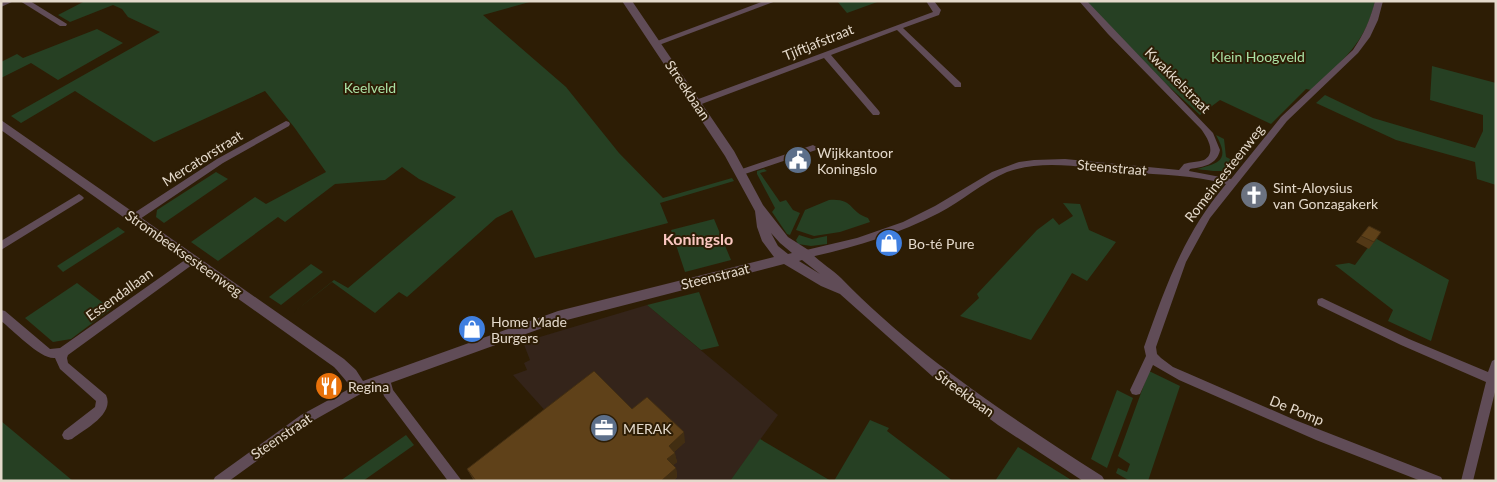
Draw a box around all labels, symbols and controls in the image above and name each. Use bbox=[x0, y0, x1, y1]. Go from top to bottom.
street label: Tjiftjafstraat bbox=[780, 20, 856, 64]
street label: Kwakkelstraat bbox=[1142, 44, 1214, 116]
park label: Klein Hoogveld bbox=[1211, 48, 1305, 65]
street label: Streekbaan bbox=[662, 57, 714, 123]
park label: Keelveld bbox=[344, 79, 396, 96]
street label: Romeinsesteenweg bbox=[1181, 121, 1267, 225]
street label: Mercatorstraat bbox=[159, 127, 245, 189]
place label: Wijkkantoor Koningslo bbox=[817, 144, 893, 177]
public building icon: Wijkkantoor Koningslo bbox=[783, 145, 813, 175]
street label: Steenstraat bbox=[1077, 155, 1147, 179]
place label: Sint-Aloysius van Gonzagakerk bbox=[1273, 179, 1379, 212]
church icon: Sint-Aloysius van Gonzagakerk bbox=[1239, 180, 1269, 210]
street label: Strombeeksesteenweg bbox=[122, 206, 246, 300]
shop icon: Bo-té Pure bbox=[874, 228, 904, 258]
district label: Koningslo bbox=[663, 229, 733, 248]
place label: Bo-té Pure bbox=[908, 235, 974, 252]
street label: Steenstraat bbox=[679, 259, 751, 293]
street label: Essendallaan bbox=[82, 264, 156, 324]
place label: Home Made Burgers bbox=[491, 313, 567, 346]
shop icon: Home Made Burgers bbox=[457, 314, 487, 344]
street label: Streekbaan bbox=[932, 366, 998, 420]
restaurant icon: Regina bbox=[314, 371, 344, 401]
place label: Regina bbox=[348, 378, 389, 395]
street label: De Pomp bbox=[1267, 391, 1327, 429]
street label: Steenstraat bbox=[247, 409, 315, 463]
office icon: MERAK bbox=[589, 413, 619, 443]
place label: MERAK bbox=[623, 420, 672, 437]

